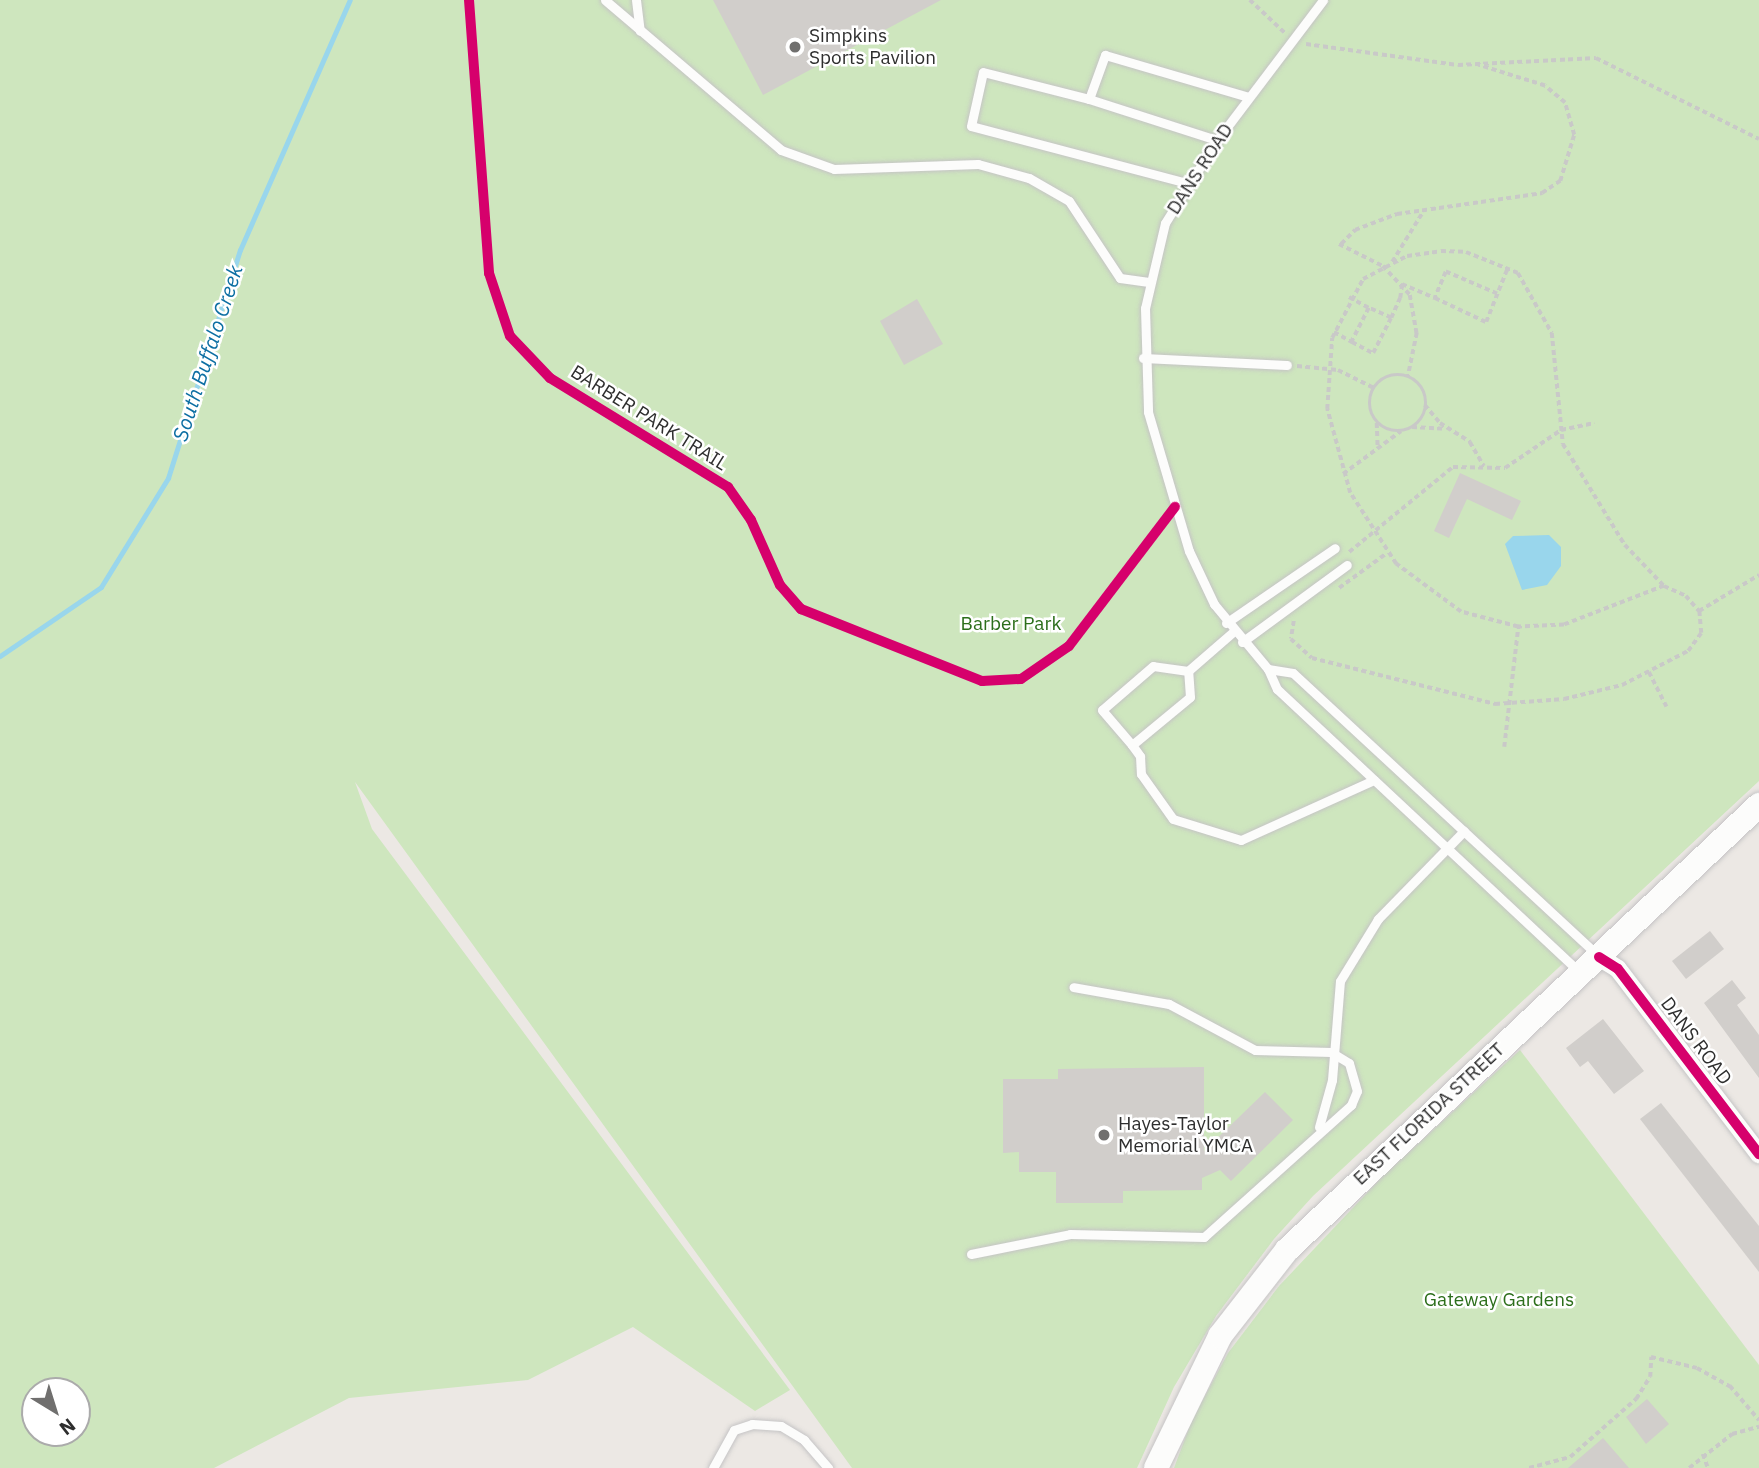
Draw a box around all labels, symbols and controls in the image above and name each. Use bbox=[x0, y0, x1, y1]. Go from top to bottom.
place label: Simpkins Sports Pavilion bbox=[809, 25, 936, 69]
marker: Simpkins Sports Pavilion bbox=[787, 39, 803, 55]
street label: DANS ROAD bbox=[1162, 119, 1238, 219]
water label: South Buffalo Creek bbox=[167, 262, 247, 444]
street label: BARBER PARK TRAIL bbox=[566, 360, 732, 476]
park label: Barber Park bbox=[961, 613, 1061, 635]
street label: DANS ROAD bbox=[1656, 993, 1736, 1089]
street label: EAST FLORIDA STREET bbox=[1349, 1038, 1509, 1190]
place label: Hayes-Taylor Memorial YMCA bbox=[1118, 1113, 1253, 1157]
marker: Hayes-Taylor Memorial YMCA bbox=[1096, 1127, 1112, 1143]
park label: Gateway Gardens bbox=[1424, 1289, 1574, 1311]
north arrow bbox=[21, 1377, 91, 1447]
text: N bbox=[55, 1413, 81, 1441]

